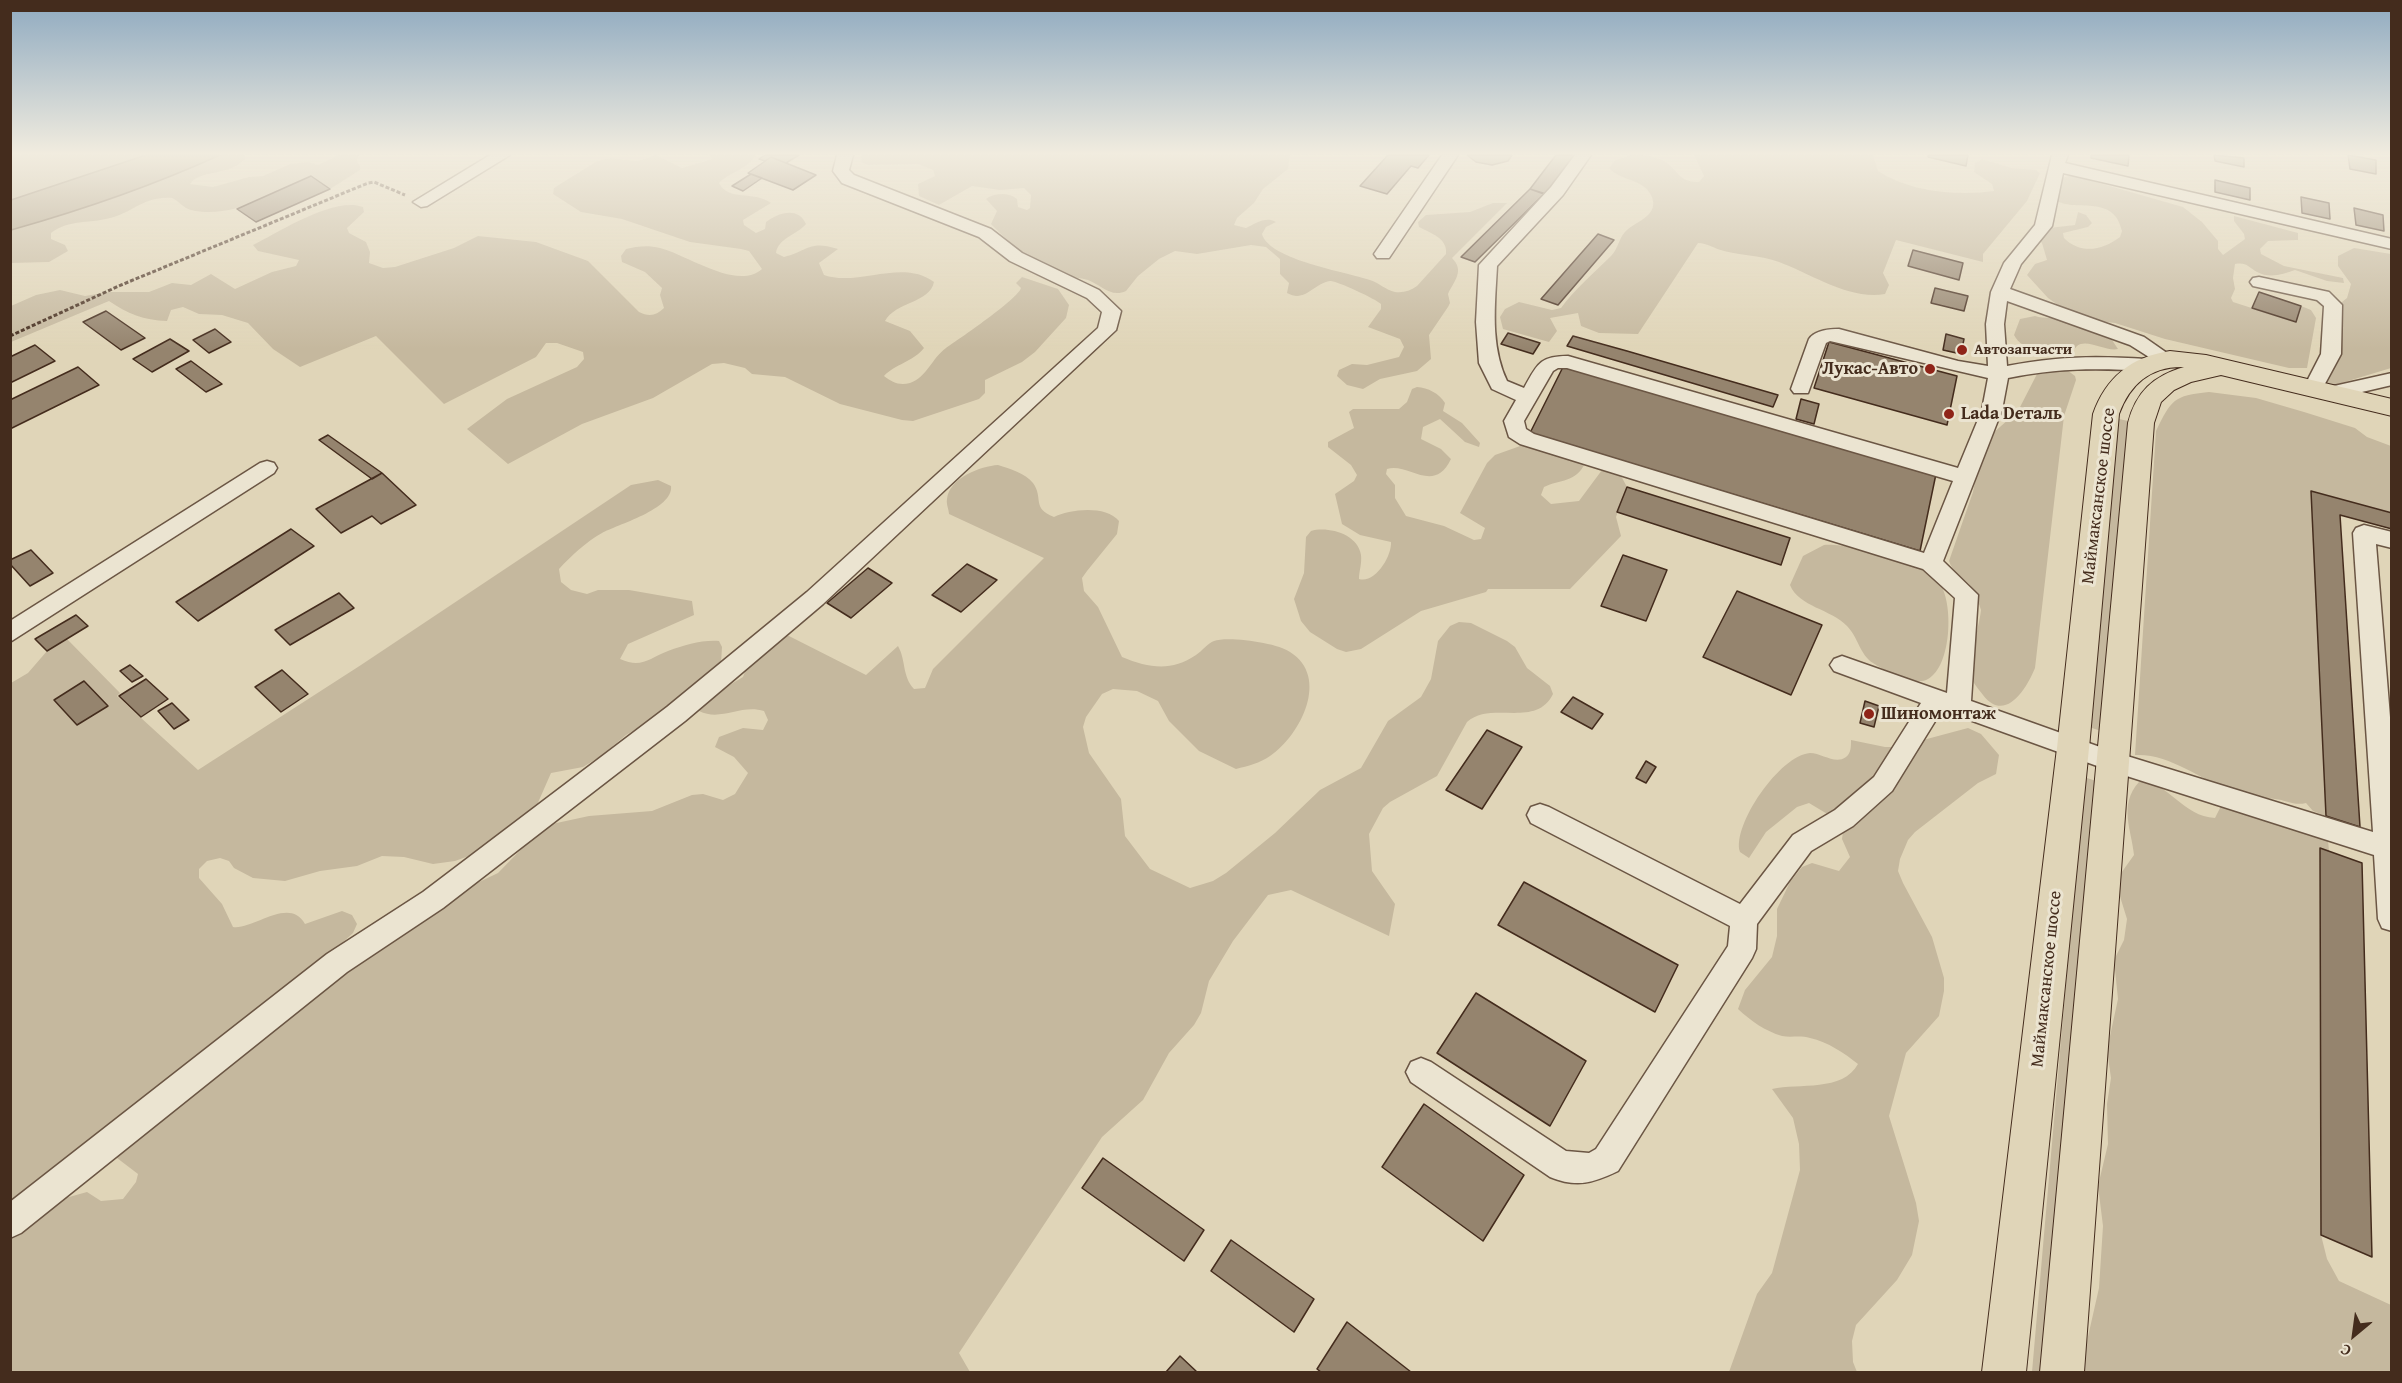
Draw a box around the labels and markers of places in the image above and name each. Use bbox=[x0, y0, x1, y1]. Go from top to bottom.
place label: Автозапчасти bbox=[1974, 341, 2072, 359]
marker: Автозапчасти bbox=[1955, 343, 1969, 357]
place label: Лукас-Авто bbox=[1822, 358, 1918, 380]
marker: Лукас-Авто bbox=[1923, 362, 1937, 376]
place label: Lada Dеталь bbox=[1961, 403, 2062, 425]
marker: Lada Dеталь bbox=[1942, 407, 1956, 421]
place label: Шиномонтаж bbox=[1881, 703, 1996, 725]
marker: Шиномонтаж bbox=[1862, 707, 1876, 721]

